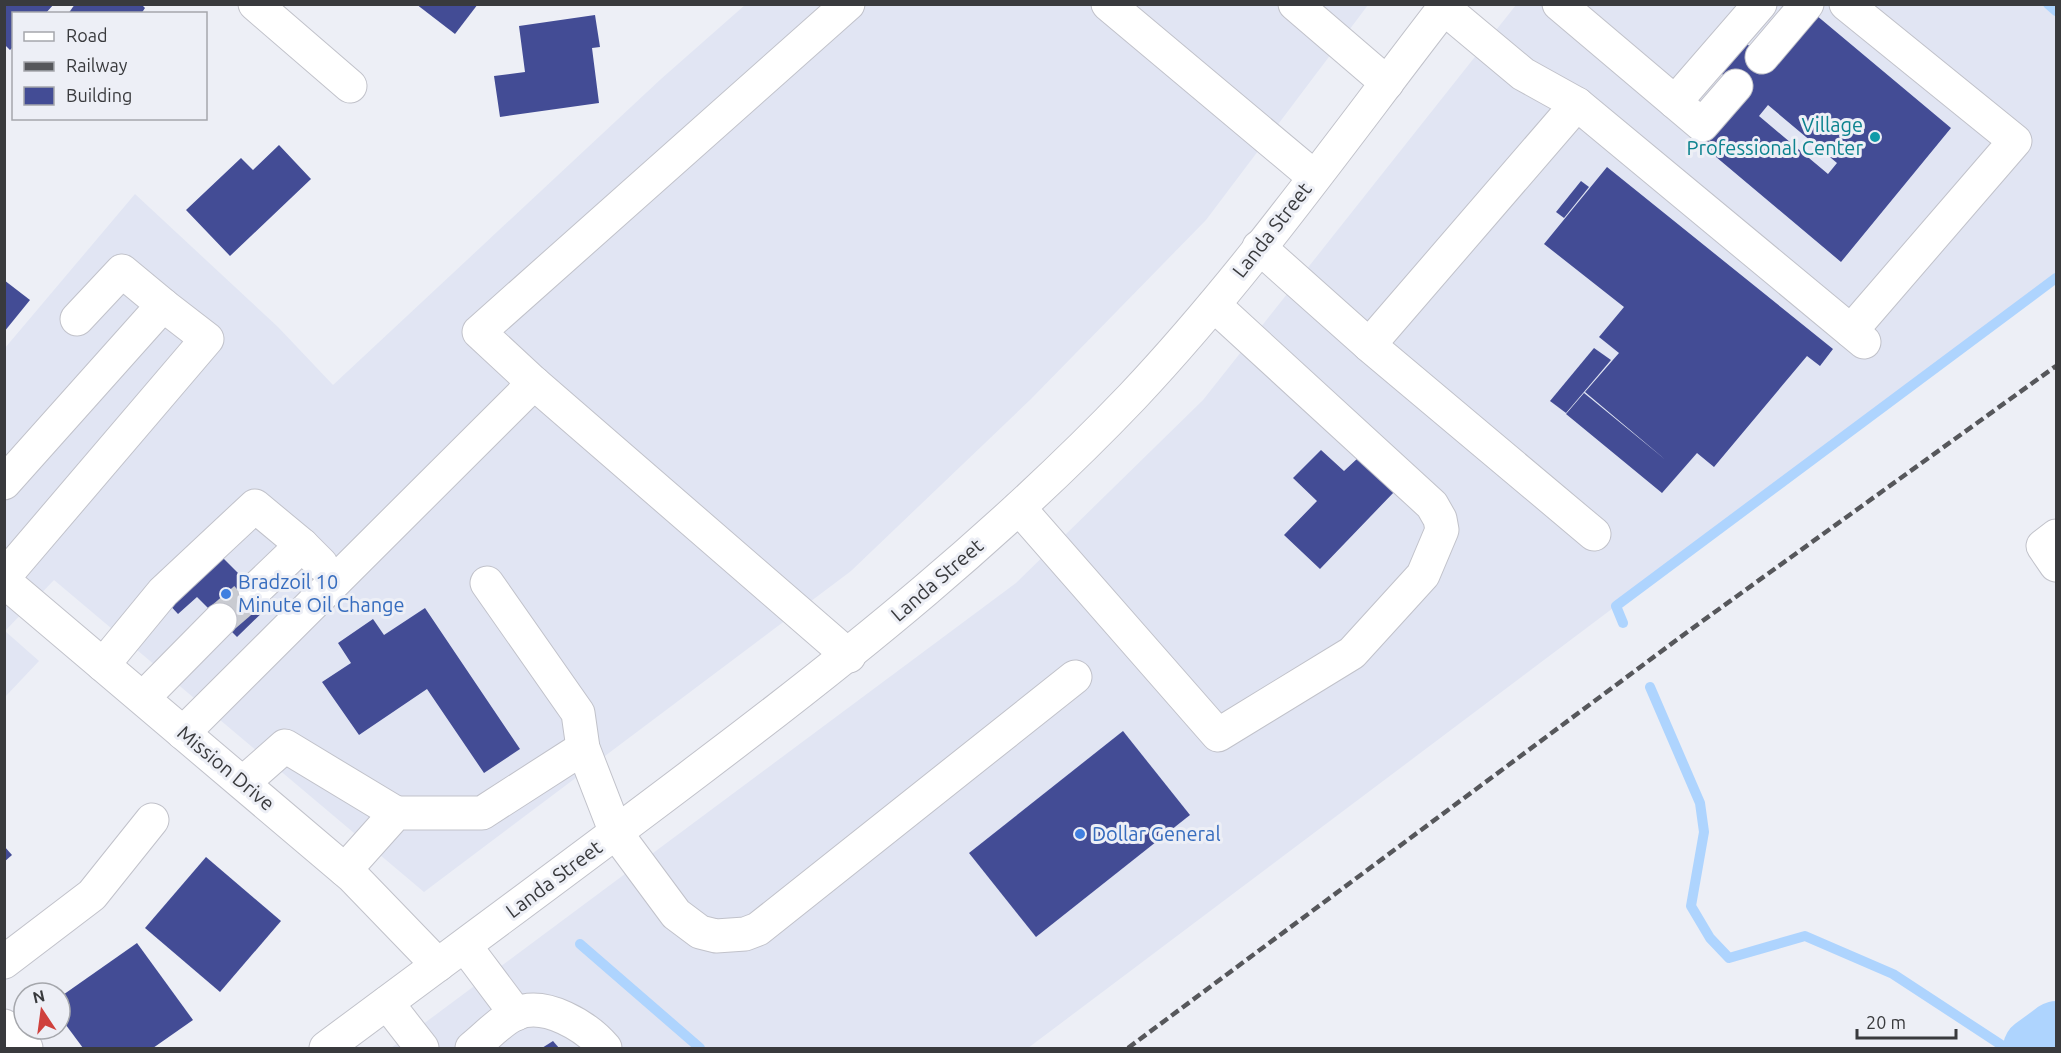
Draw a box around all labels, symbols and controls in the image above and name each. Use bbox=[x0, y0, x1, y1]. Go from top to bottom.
legend bbox=[12, 12, 207, 120]
text: Road bbox=[66, 25, 108, 45]
text: Railway bbox=[66, 55, 128, 75]
text: Building bbox=[66, 85, 132, 105]
place label: Village Professional Center bbox=[1687, 113, 1863, 159]
marker: Village Professional Center bbox=[1868, 130, 1882, 144]
street label: Landa Street bbox=[1227, 177, 1316, 282]
street label: Landa Street bbox=[886, 533, 987, 626]
place label: Bradzoil 10 Minute Oil Change bbox=[238, 570, 405, 616]
marker: Bradzoil 10 Minute Oil Change bbox=[219, 587, 233, 601]
street label: Mission Drive bbox=[173, 720, 279, 815]
place label: Dollar General bbox=[1092, 822, 1221, 845]
marker: Dollar General bbox=[1073, 827, 1087, 841]
street label: Landa Street bbox=[501, 835, 606, 922]
north arrow bbox=[12, 981, 72, 1041]
text: N bbox=[31, 986, 46, 1006]
scale bar bbox=[1857, 1002, 1956, 1040]
text: 20 m bbox=[1866, 1012, 1906, 1032]

